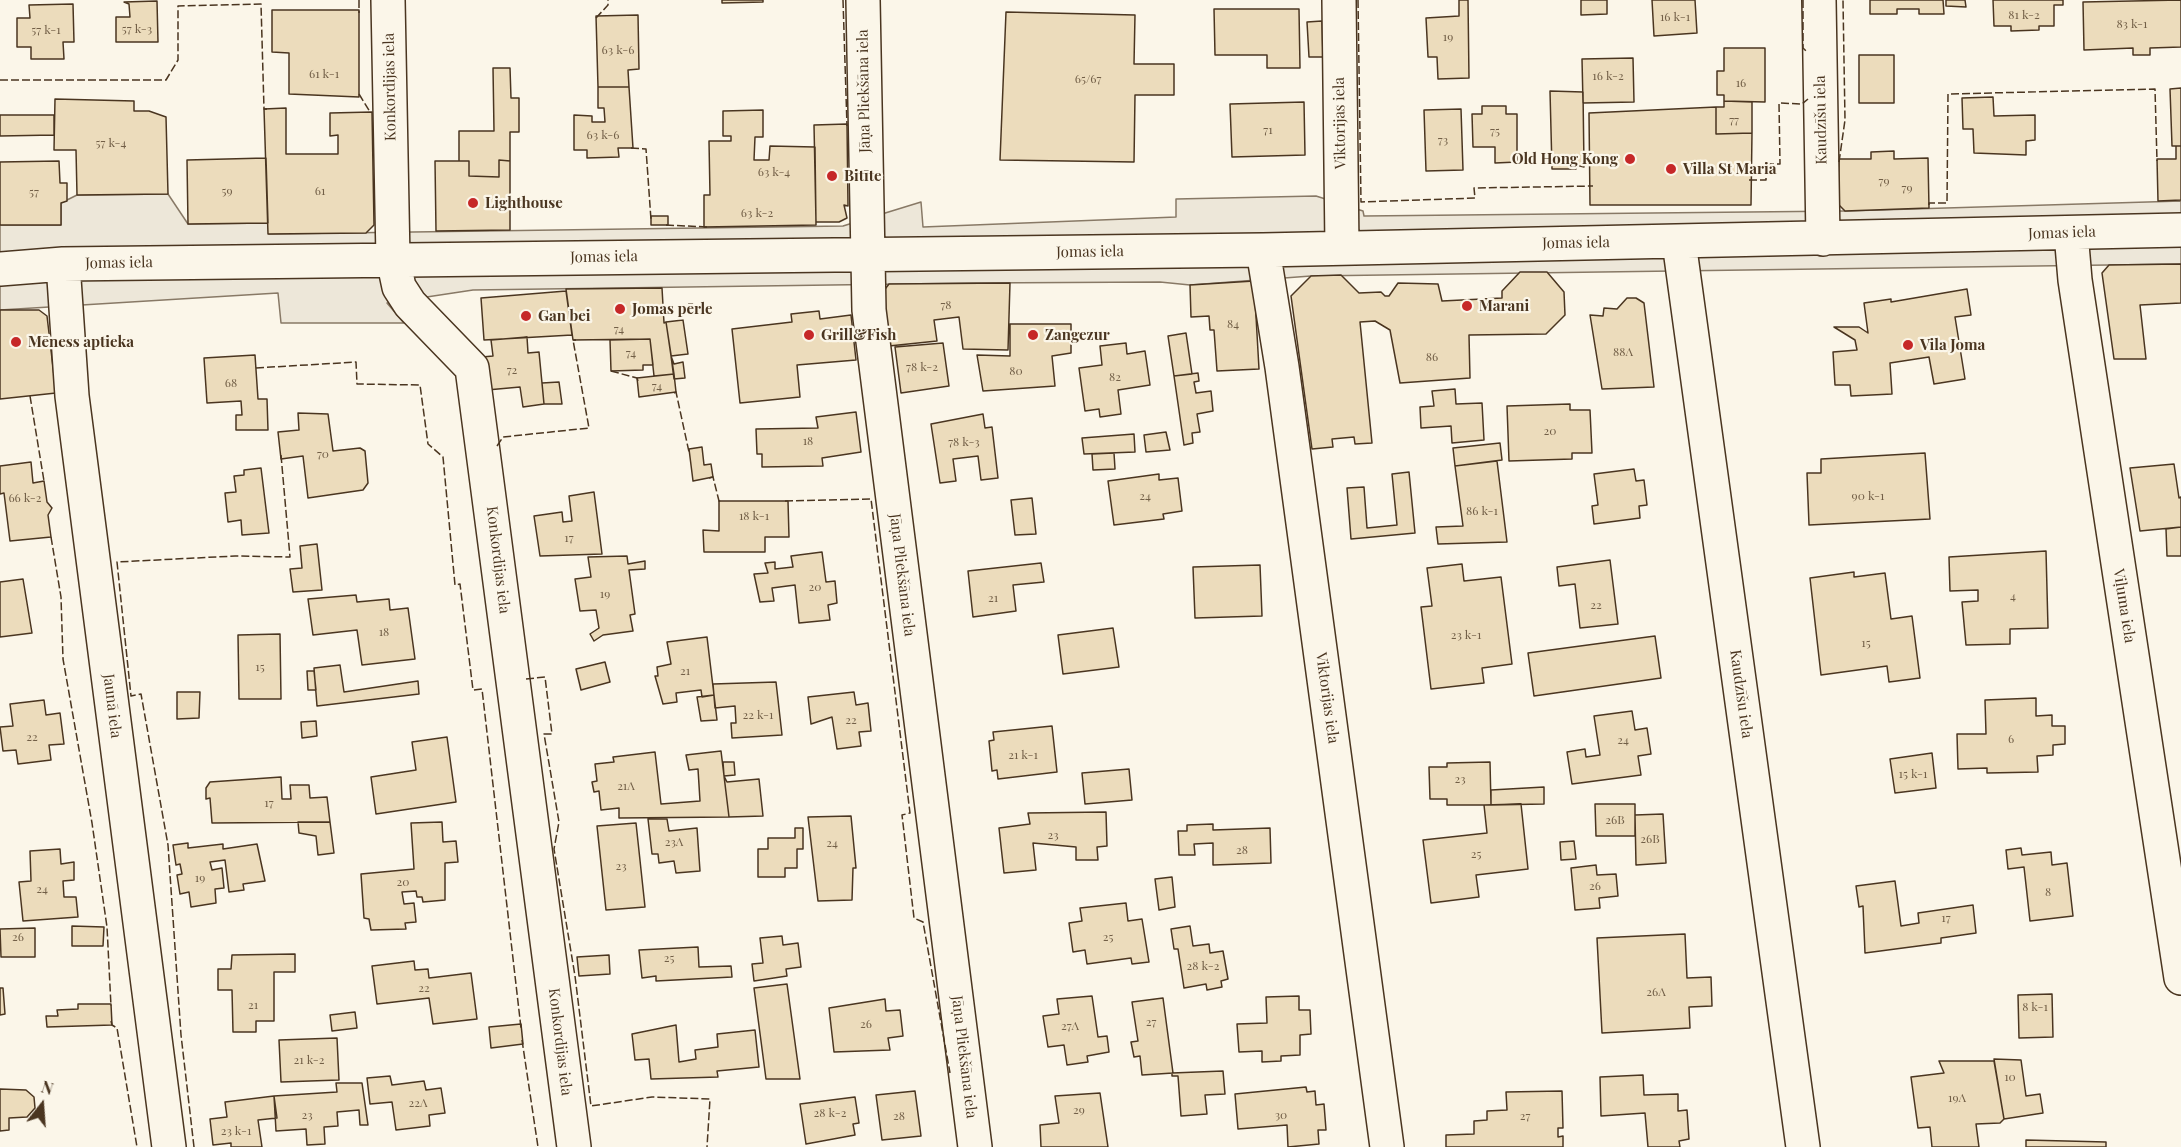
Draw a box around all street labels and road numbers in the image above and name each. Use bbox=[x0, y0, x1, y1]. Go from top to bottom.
street label: Jāņa Pliekšāna iela bbox=[854, 29, 874, 153]
street label: Konkordijas iela bbox=[380, 33, 400, 141]
street label: Kaudzīšu iela bbox=[1811, 75, 1831, 165]
street label: Viktorijas iela bbox=[1330, 77, 1350, 169]
street label: Jomas iela bbox=[2028, 223, 2096, 243]
street label: Jomas iela bbox=[1542, 233, 1610, 253]
street label: Jomas iela bbox=[1056, 242, 1124, 262]
street label: Jomas iela bbox=[570, 247, 638, 267]
street label: Jomas iela bbox=[85, 253, 153, 273]
street label: Konkordijas iela bbox=[482, 505, 514, 615]
street label: Jāņa Pliekšāna iela bbox=[886, 513, 918, 637]
street label: Viļuma iela bbox=[2109, 568, 2139, 644]
street label: Kaudzīšu iela bbox=[1726, 649, 1756, 739]
street label: Viktorijas iela bbox=[1312, 651, 1342, 745]
street label: Jaunā iela bbox=[99, 673, 125, 739]
street label: Konkordijas iela bbox=[544, 987, 576, 1097]
street label: Jāņa Pliekšāna iela bbox=[948, 995, 980, 1119]

